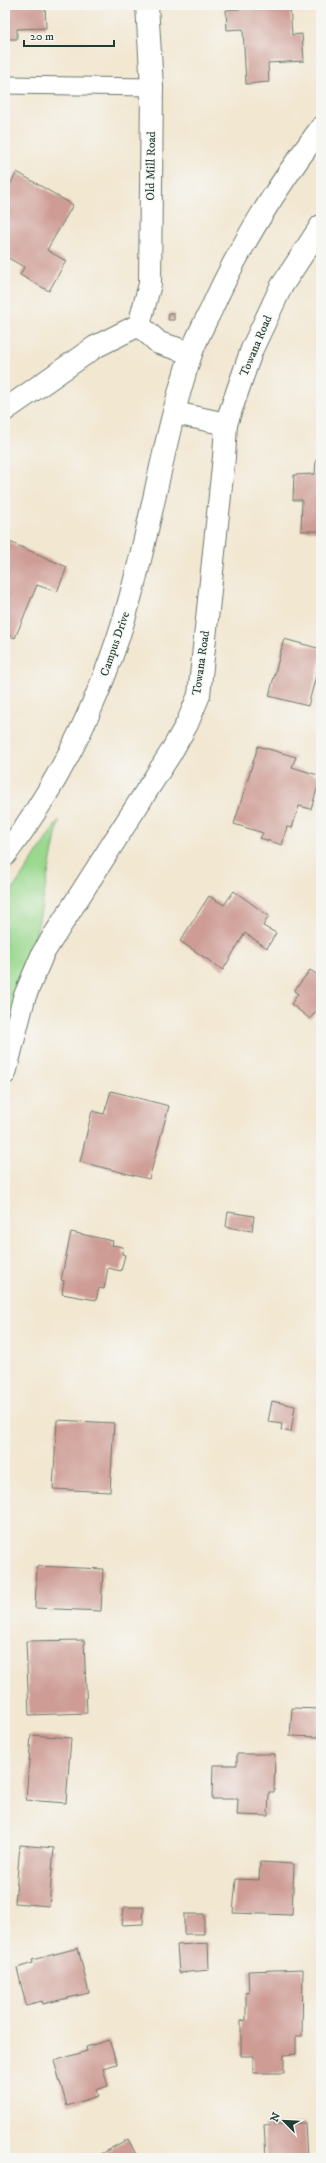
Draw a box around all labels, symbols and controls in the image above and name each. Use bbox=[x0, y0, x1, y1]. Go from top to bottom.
scale bar bbox=[24, 22, 114, 48]
text: 20 m bbox=[30, 29, 54, 44]
street label: Old Mill Road bbox=[143, 131, 159, 201]
street label: Towana Road bbox=[236, 313, 276, 379]
street label: Campus Drive bbox=[97, 610, 133, 678]
street label: Towana Road bbox=[189, 630, 213, 696]
north arrow bbox=[264, 2101, 304, 2141]
text: N bbox=[268, 2110, 284, 2124]

